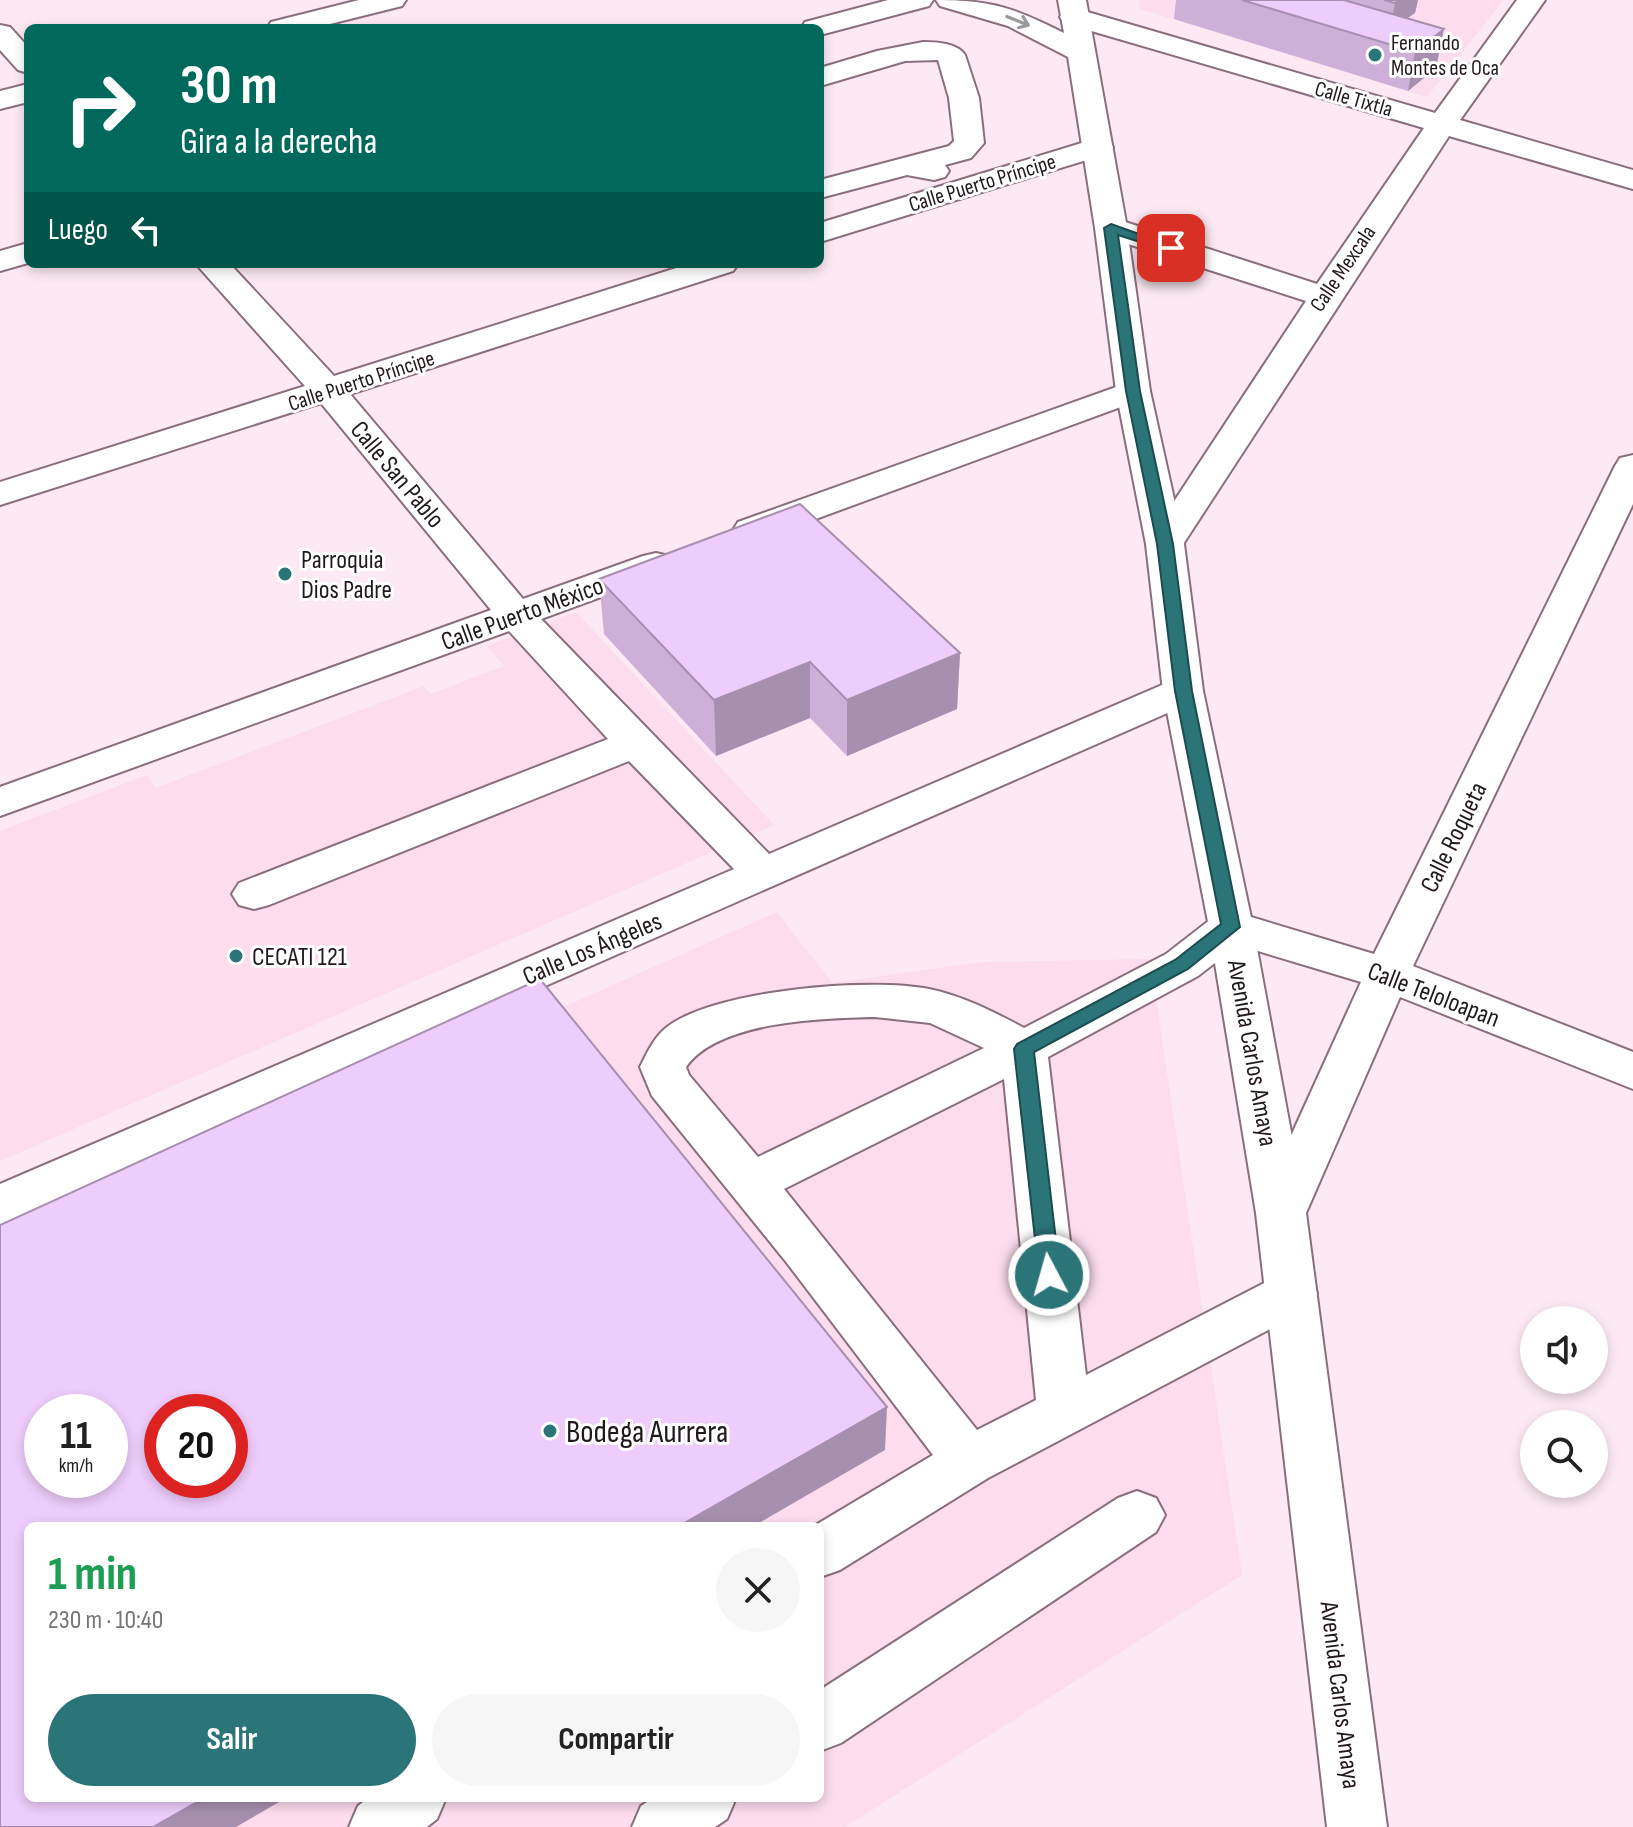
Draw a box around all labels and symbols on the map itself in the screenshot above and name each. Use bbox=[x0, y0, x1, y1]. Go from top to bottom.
one-way arrow bbox=[1005, 14, 1030, 29]
place label: Fernando Montes de Oca bbox=[1391, 30, 1499, 82]
marker: Fernando Montes de Oca bbox=[1366, 46, 1384, 64]
street label: Calle Tixtla bbox=[1312, 75, 1396, 123]
street label: Calle Puerto Príncipe bbox=[906, 148, 1059, 219]
pin bbox=[1137, 214, 1205, 282]
street label: Calle Mexcala bbox=[1305, 220, 1382, 317]
street label: Calle Puerto Príncipe bbox=[285, 345, 438, 418]
street label: Calle San Pablo bbox=[343, 415, 450, 535]
place label: Parroquia Dios Padre bbox=[301, 545, 392, 606]
marker: Parroquia Dios Padre bbox=[276, 565, 294, 583]
street label: Calle Puerto México bbox=[437, 571, 608, 658]
street label: Calle Roqueta bbox=[1414, 777, 1494, 898]
street label: Calle Los Ángeles bbox=[518, 906, 667, 993]
place label: CECATI 121 bbox=[252, 942, 347, 973]
marker: CECATI 121 bbox=[227, 947, 245, 965]
street label: Calle Teloloapan bbox=[1363, 956, 1504, 1035]
street label: Avenida Carlos Amaya bbox=[1220, 957, 1283, 1149]
position arrow bbox=[1007, 1233, 1091, 1317]
speed limit sign: 20 bbox=[144, 1394, 248, 1498]
place label: Bodega Aurrera bbox=[566, 1413, 728, 1452]
marker: Bodega Aurrera bbox=[541, 1422, 559, 1440]
street label: Avenida Carlos Amaya bbox=[1313, 1599, 1366, 1791]

